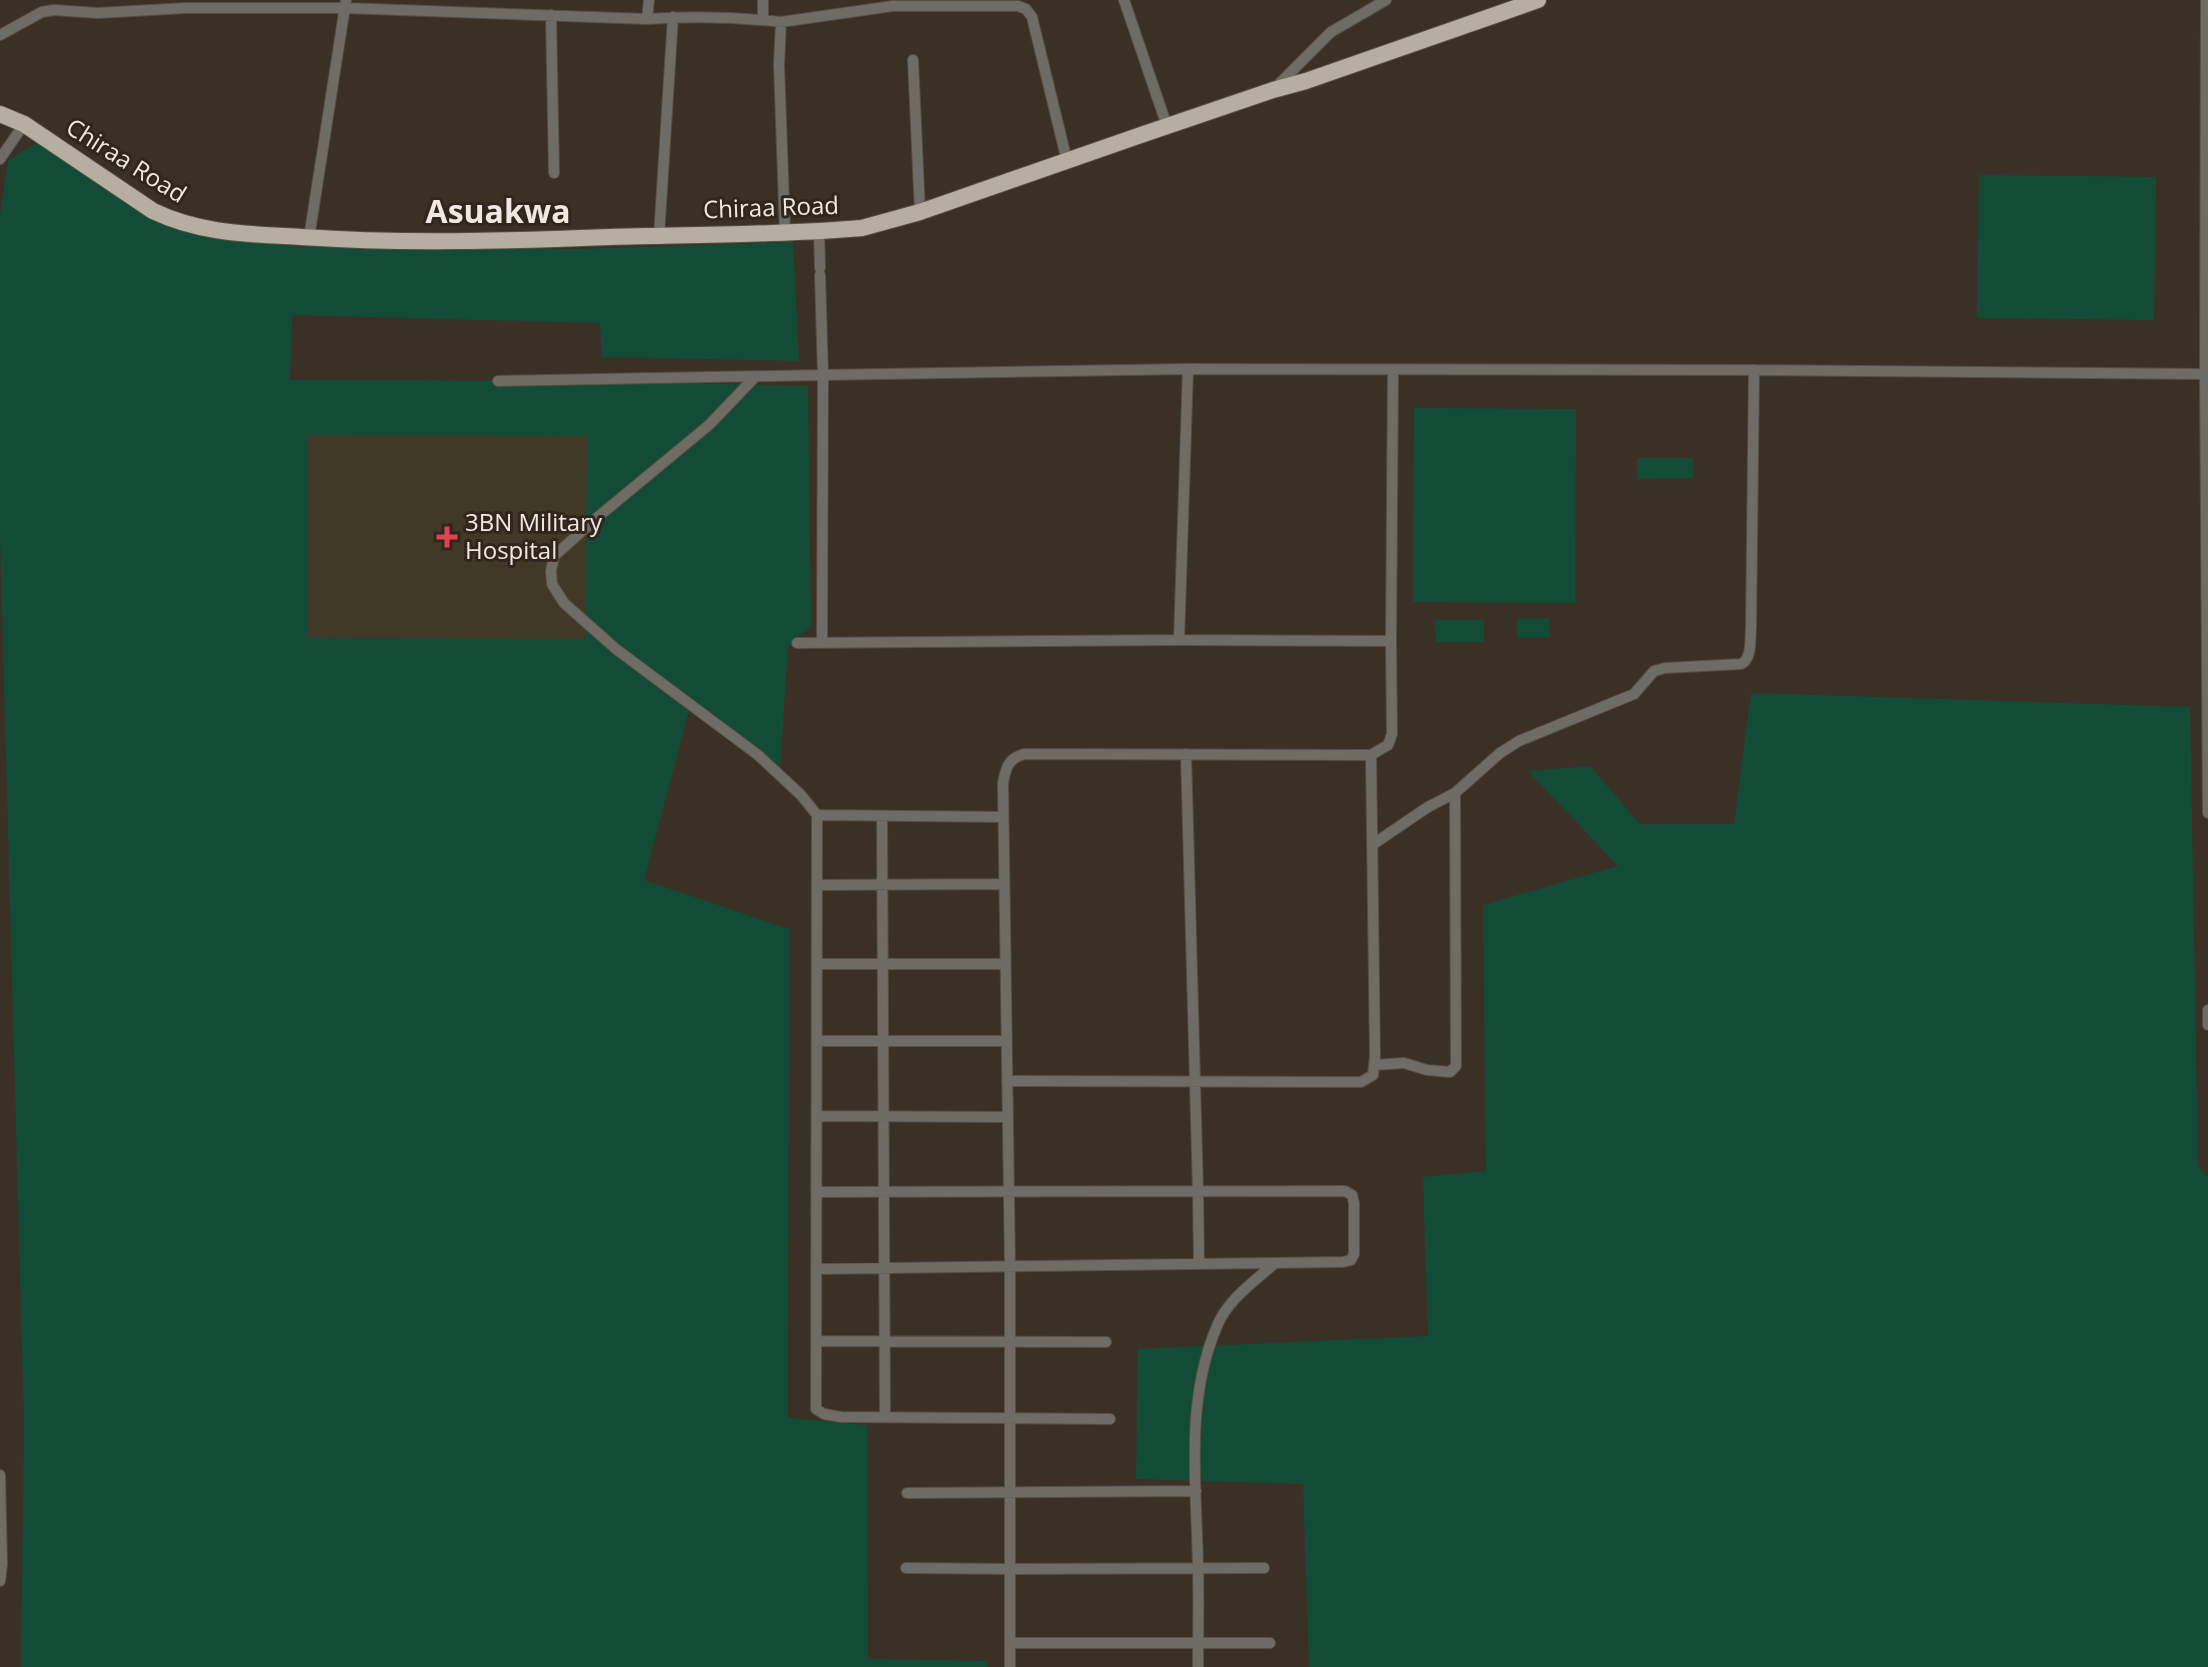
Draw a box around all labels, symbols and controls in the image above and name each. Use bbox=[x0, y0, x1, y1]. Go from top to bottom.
street label: Chiraa Road bbox=[60, 110, 193, 210]
street label: Chiraa Road bbox=[702, 188, 839, 225]
district label: Asuakwa bbox=[426, 189, 570, 232]
place label: 3BN Military Hospital bbox=[465, 505, 603, 566]
marker: 3BN Military Hospital bbox=[436, 526, 458, 548]

